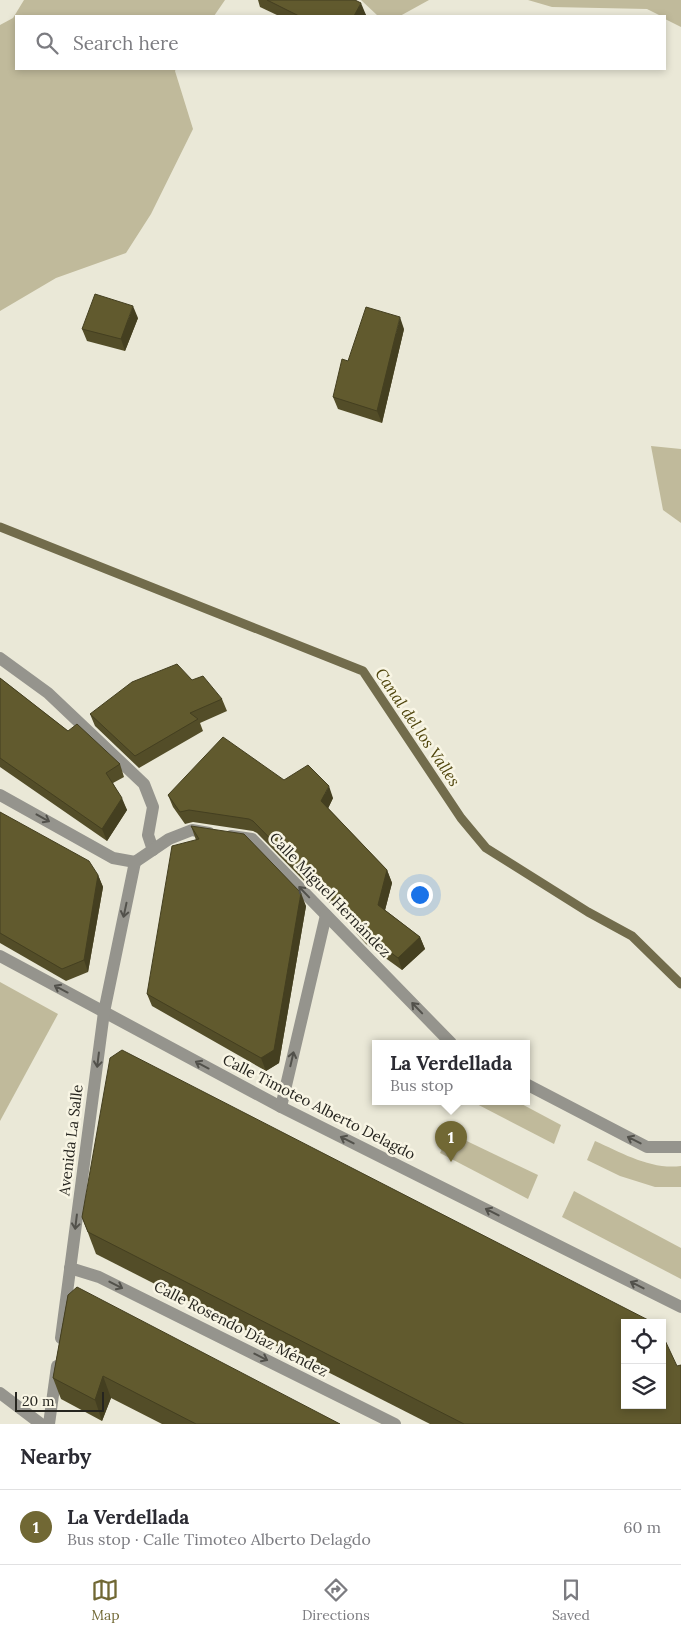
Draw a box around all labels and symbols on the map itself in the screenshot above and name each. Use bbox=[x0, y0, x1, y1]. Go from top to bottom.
water label: Canal del los Valles bbox=[371, 664, 465, 790]
one-way arrow bbox=[35, 814, 49, 824]
street label: Calle Miguel Hernández bbox=[266, 828, 395, 961]
your location bbox=[407, 882, 433, 908]
one-way arrow bbox=[298, 885, 310, 898]
one-way arrow bbox=[120, 901, 130, 917]
one-way arrow bbox=[54, 984, 69, 993]
one-way arrow bbox=[411, 1002, 423, 1015]
street label: Calle Timoteo Alberto Delagdo bbox=[220, 1050, 419, 1164]
one-way arrow bbox=[92, 1052, 102, 1068]
one-way arrow bbox=[288, 1052, 297, 1068]
one-way arrow bbox=[195, 1060, 210, 1070]
street label: Avenida La Salle bbox=[54, 1083, 87, 1198]
pin: 1 bbox=[435, 1121, 467, 1162]
one-way arrow bbox=[339, 1135, 354, 1145]
one-way arrow bbox=[627, 1135, 642, 1144]
one-way arrow bbox=[485, 1207, 500, 1216]
one-way arrow bbox=[71, 1213, 81, 1229]
street label: Calle Rosendo Díaz Méndez bbox=[151, 1276, 331, 1381]
one-way arrow bbox=[630, 1280, 645, 1290]
one-way arrow bbox=[108, 1281, 123, 1290]
one-way arrow bbox=[253, 1353, 268, 1363]
scale bar bbox=[15, 1389, 104, 1412]

